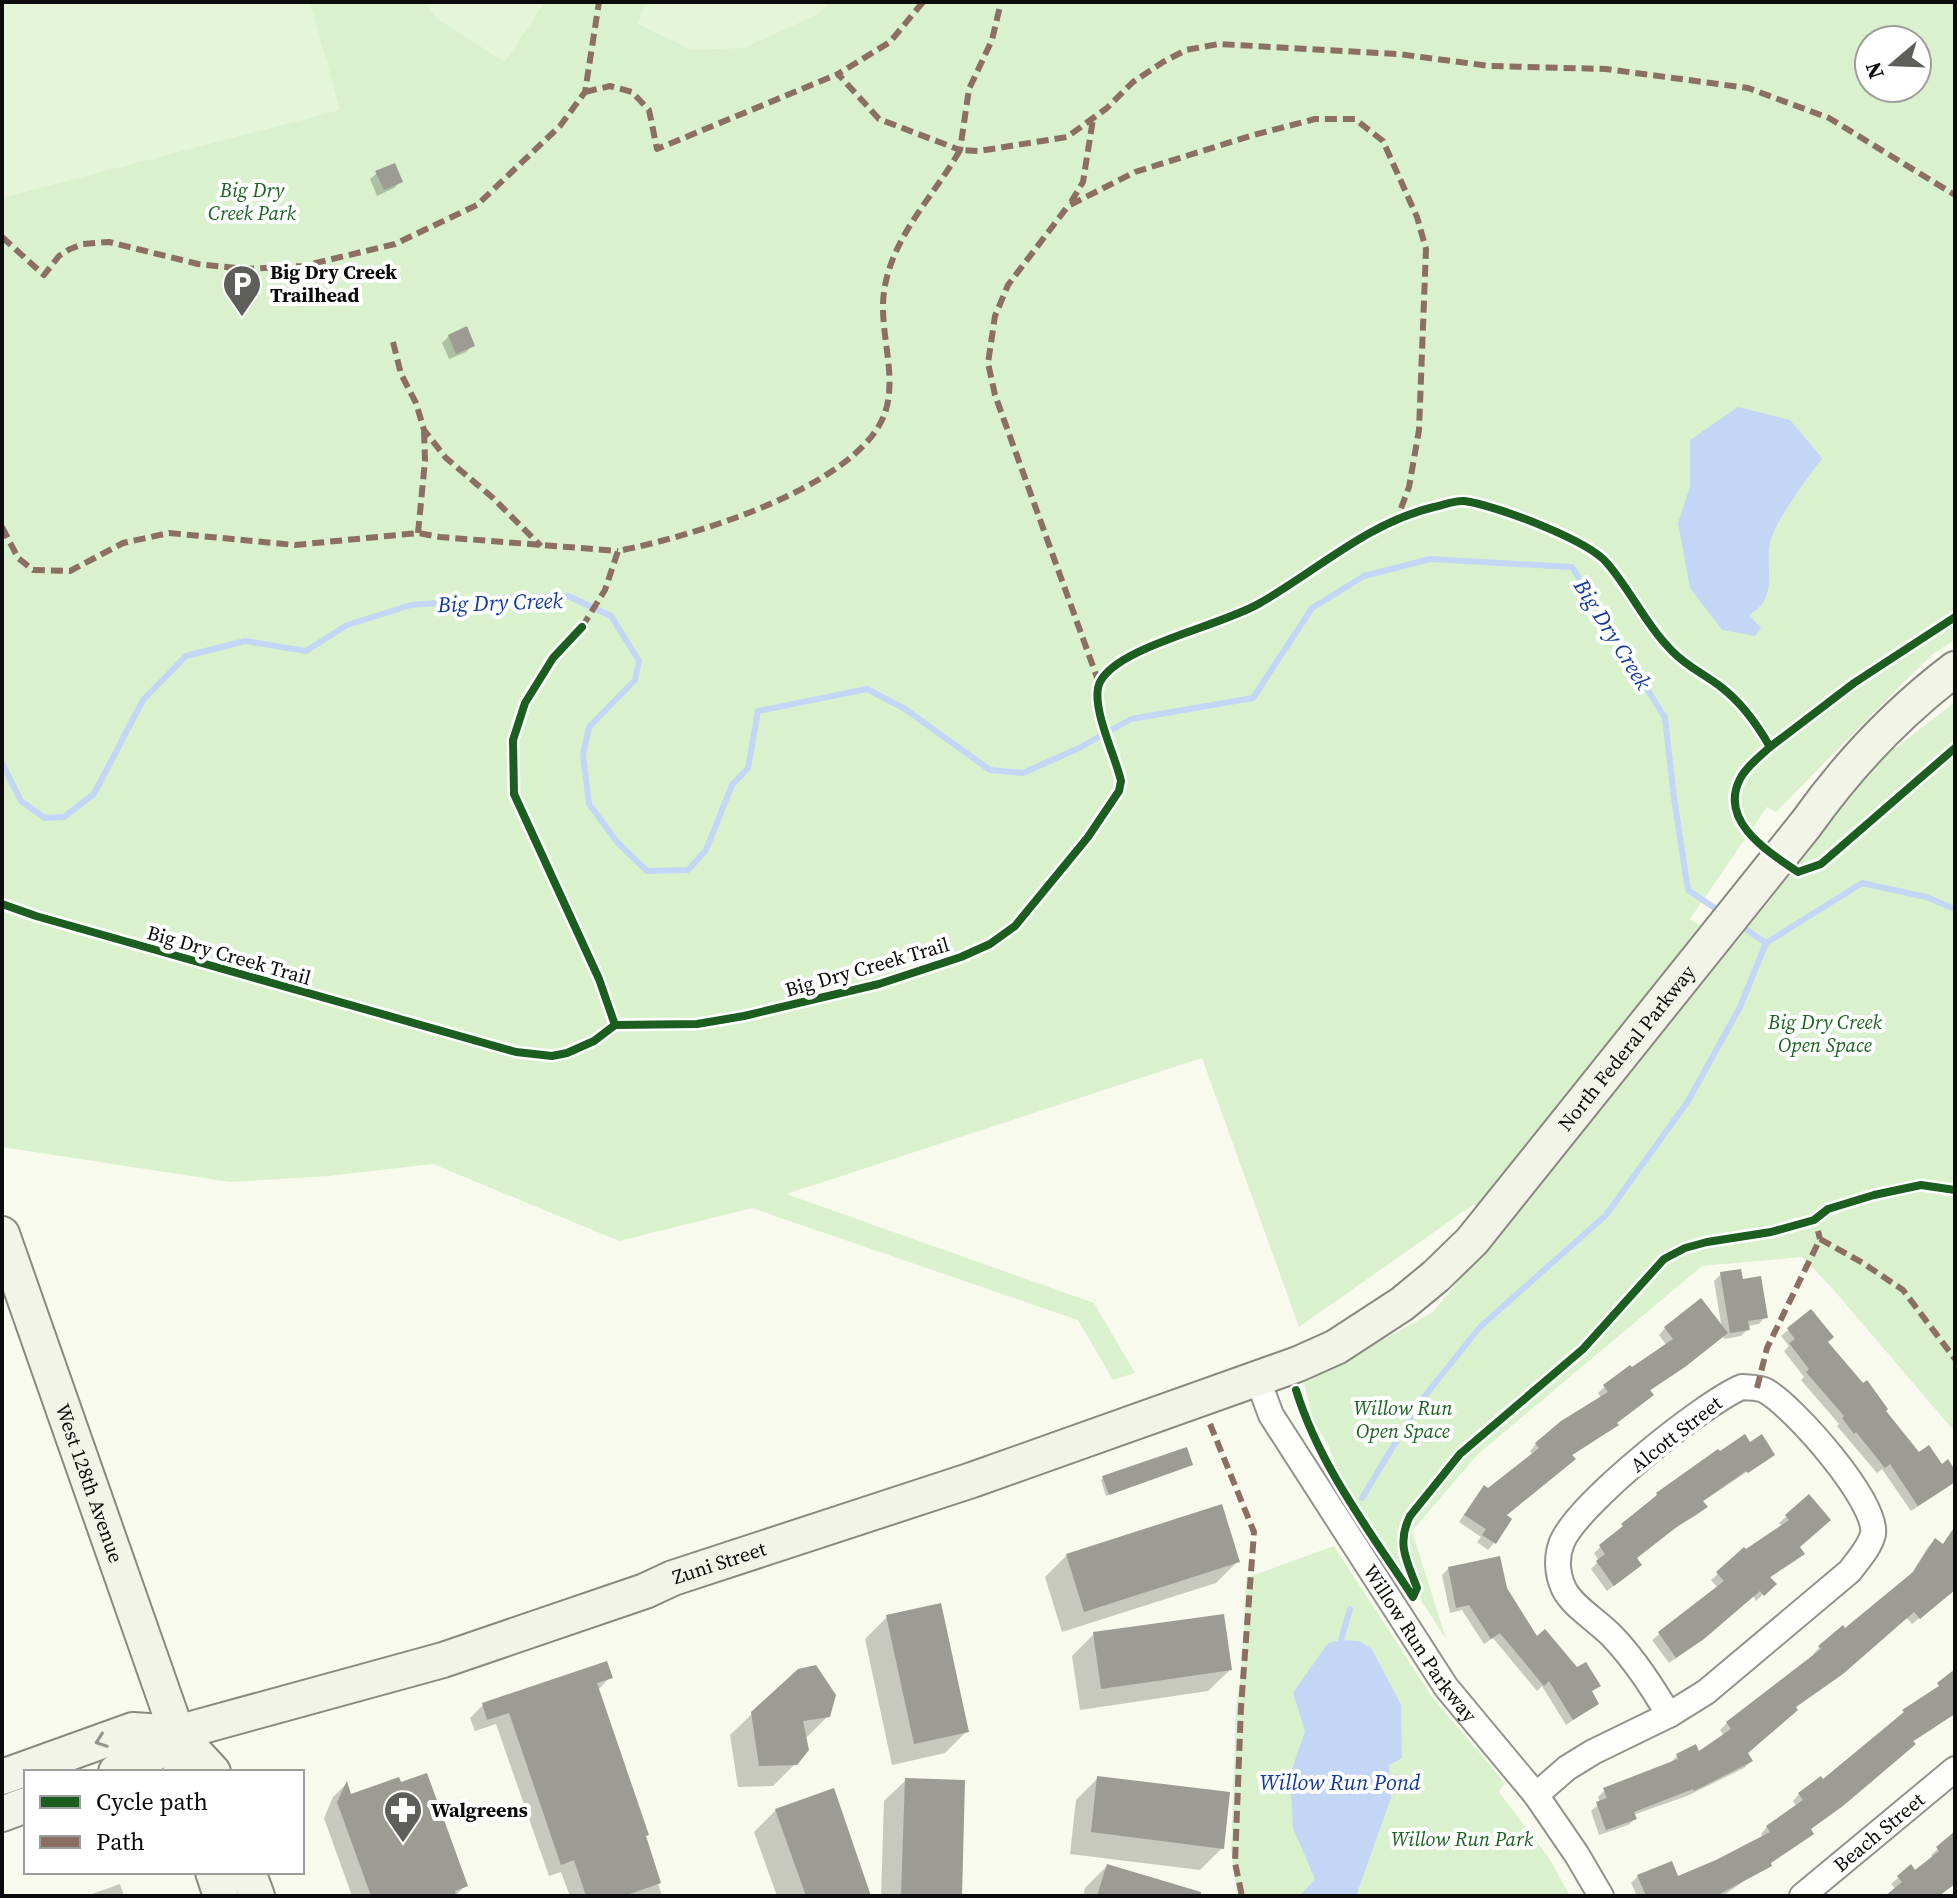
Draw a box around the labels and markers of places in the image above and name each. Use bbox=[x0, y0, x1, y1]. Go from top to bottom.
place label: Big Dry Creek Trailhead bbox=[270, 258, 397, 309]
parking icon: Big Dry Creek Trailhead bbox=[221, 263, 263, 318]
pharmacy icon: Walgreens bbox=[382, 1789, 424, 1844]
place label: Walgreens bbox=[431, 1796, 528, 1824]

